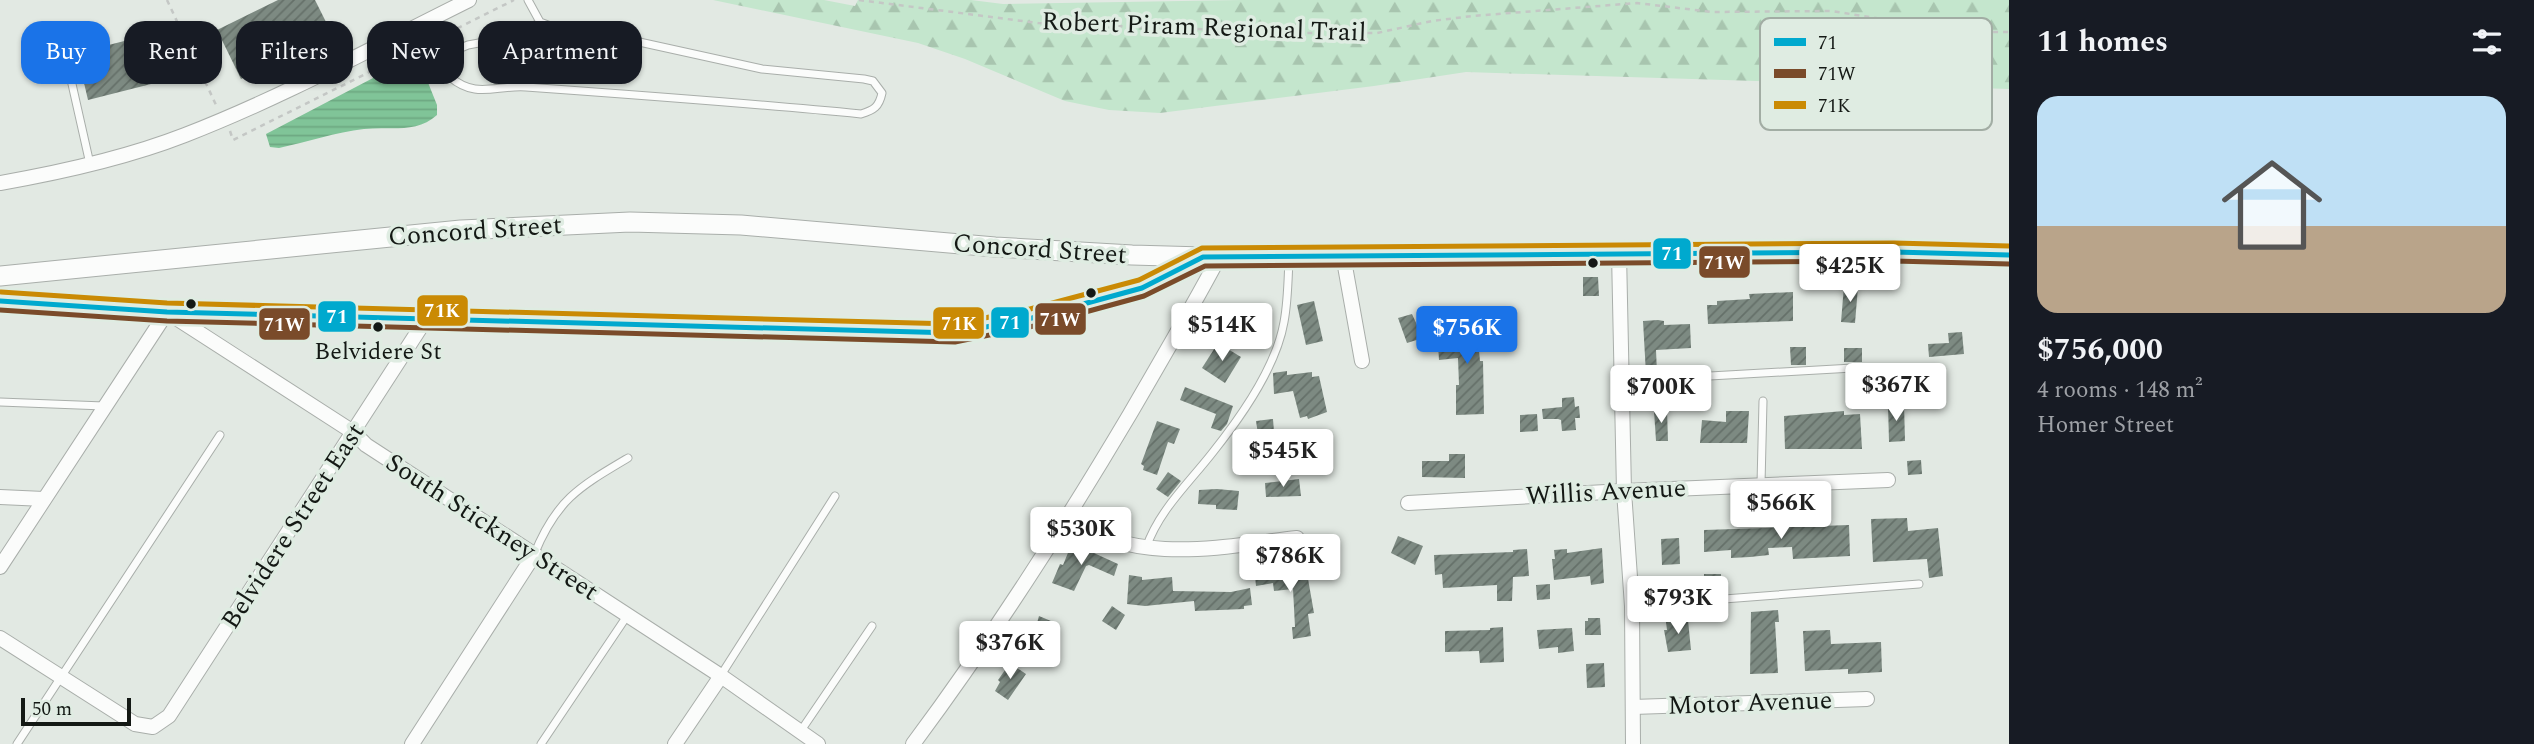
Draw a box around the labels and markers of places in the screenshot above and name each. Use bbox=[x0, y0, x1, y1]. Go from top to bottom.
pin: $425K bbox=[1801, 244, 1899, 304]
unlabelled marker bbox=[1586, 256, 1600, 270]
unlabelled marker bbox=[1084, 286, 1098, 300]
unlabelled marker bbox=[184, 297, 198, 311]
pin: $514K bbox=[1173, 304, 1271, 363]
pin: $756K bbox=[1418, 306, 1516, 366]
marker: Belvidere St bbox=[371, 320, 385, 334]
place label: Belvidere St bbox=[314, 334, 442, 370]
pin: $367K bbox=[1847, 364, 1945, 423]
pin: $700K bbox=[1612, 366, 1710, 425]
pin: $545K bbox=[1234, 430, 1332, 489]
pin: $566K bbox=[1732, 482, 1830, 541]
pin: $530K bbox=[1032, 508, 1130, 567]
pin: $786K bbox=[1241, 534, 1339, 594]
pin: $793K bbox=[1629, 576, 1727, 636]
pin: $376K bbox=[961, 622, 1059, 681]

